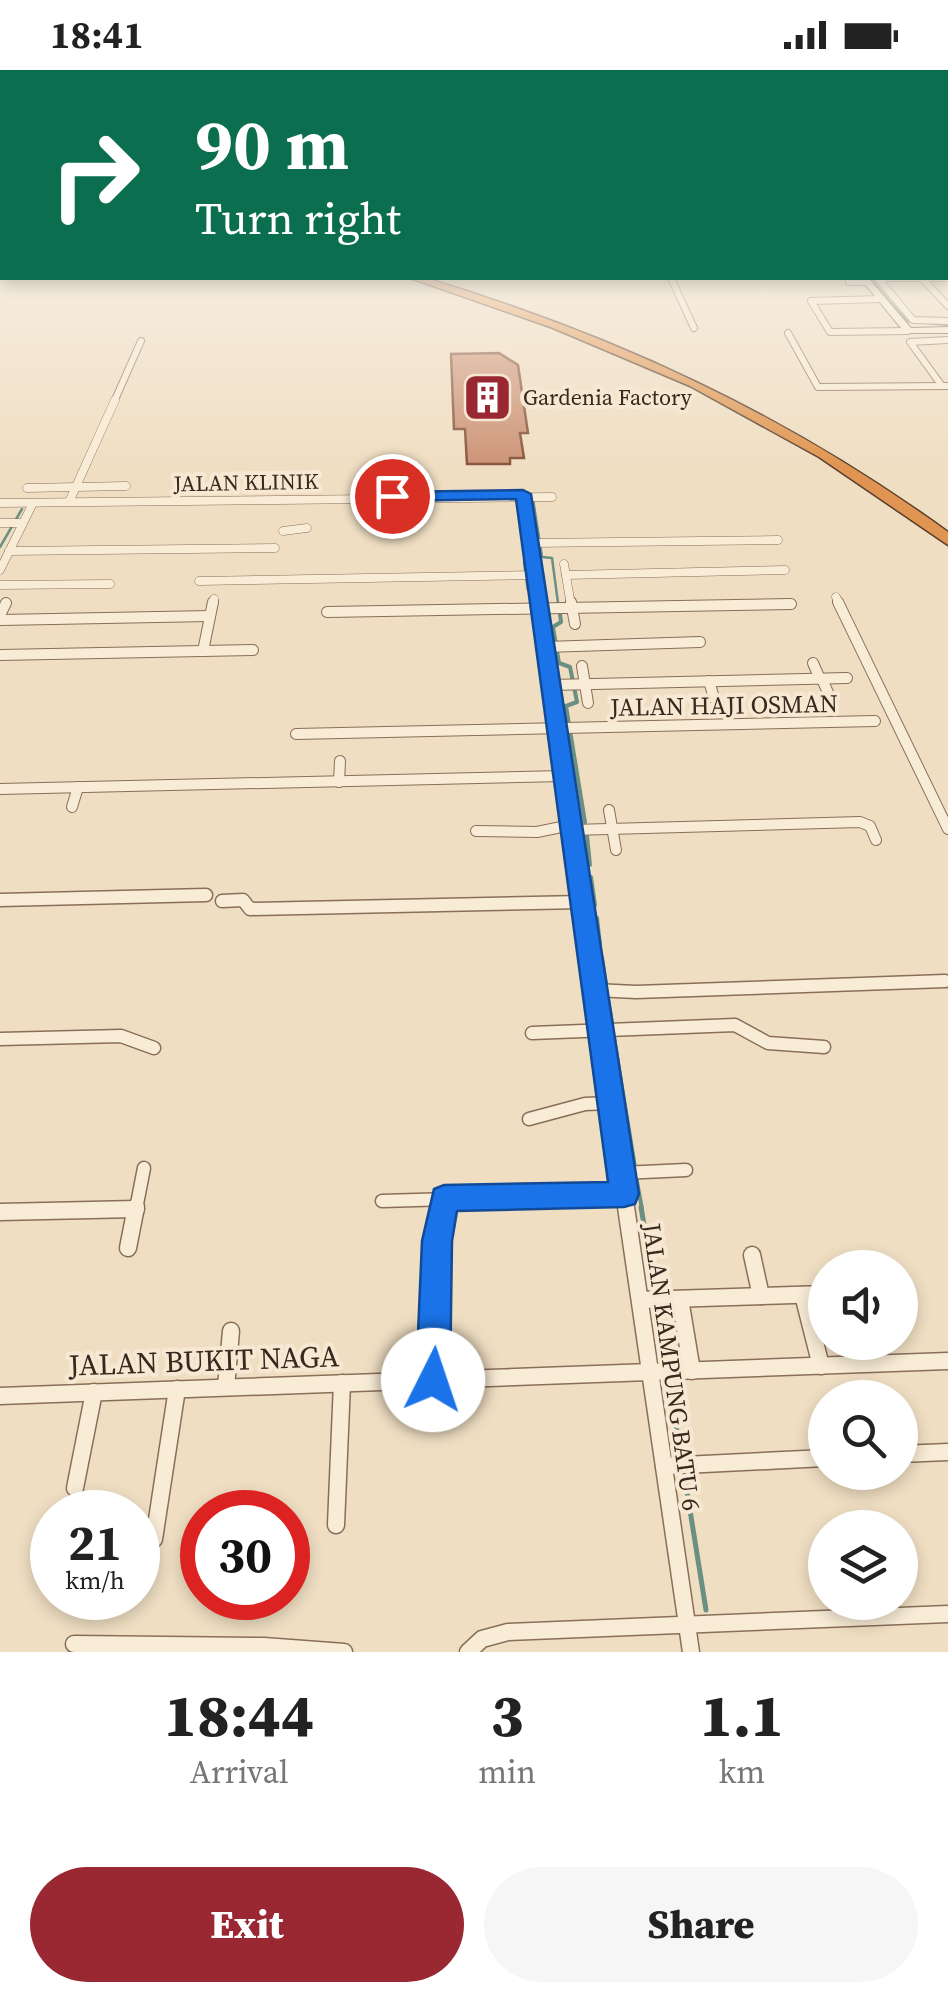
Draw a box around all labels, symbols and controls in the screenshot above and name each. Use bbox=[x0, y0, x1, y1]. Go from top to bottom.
text: 18:41 bbox=[50, 9, 144, 61]
text: 90 m bbox=[195, 96, 349, 192]
icon: right bbox=[30, 110, 160, 240]
text: Turn right bbox=[195, 187, 401, 249]
building icon: Gardenia Factory bbox=[462, 371, 514, 423]
place label: Gardenia Factory bbox=[523, 382, 693, 412]
pin bbox=[350, 454, 435, 539]
street label: JALAN KLINIK bbox=[172, 466, 319, 498]
icon: arrive bbox=[365, 469, 420, 524]
street label: JALAN HAJI OSMAN bbox=[609, 686, 838, 724]
street label: JALAN KAMPUNG BATU 6 bbox=[635, 1220, 709, 1513]
map controls bbox=[808, 1250, 918, 1620]
button: sound bbox=[808, 1250, 918, 1360]
position arrow bbox=[381, 1328, 485, 1432]
street label: JALAN BUKIT NAGA bbox=[67, 1335, 340, 1386]
button: search bbox=[808, 1380, 918, 1490]
speed limit sign: 30 bbox=[180, 1490, 310, 1620]
text: 21 bbox=[68, 1508, 122, 1577]
button: layers bbox=[808, 1510, 918, 1620]
text: km/h bbox=[65, 1563, 125, 1597]
text: 18:44 bbox=[164, 1674, 314, 1756]
text: 3 bbox=[491, 1674, 524, 1756]
text: 1.1 bbox=[700, 1674, 784, 1756]
text: Arrival bbox=[190, 1750, 289, 1794]
text: min bbox=[478, 1750, 536, 1794]
text: km bbox=[719, 1750, 765, 1794]
button: Exit bbox=[30, 1867, 464, 1982]
button: Share bbox=[484, 1867, 918, 1982]

